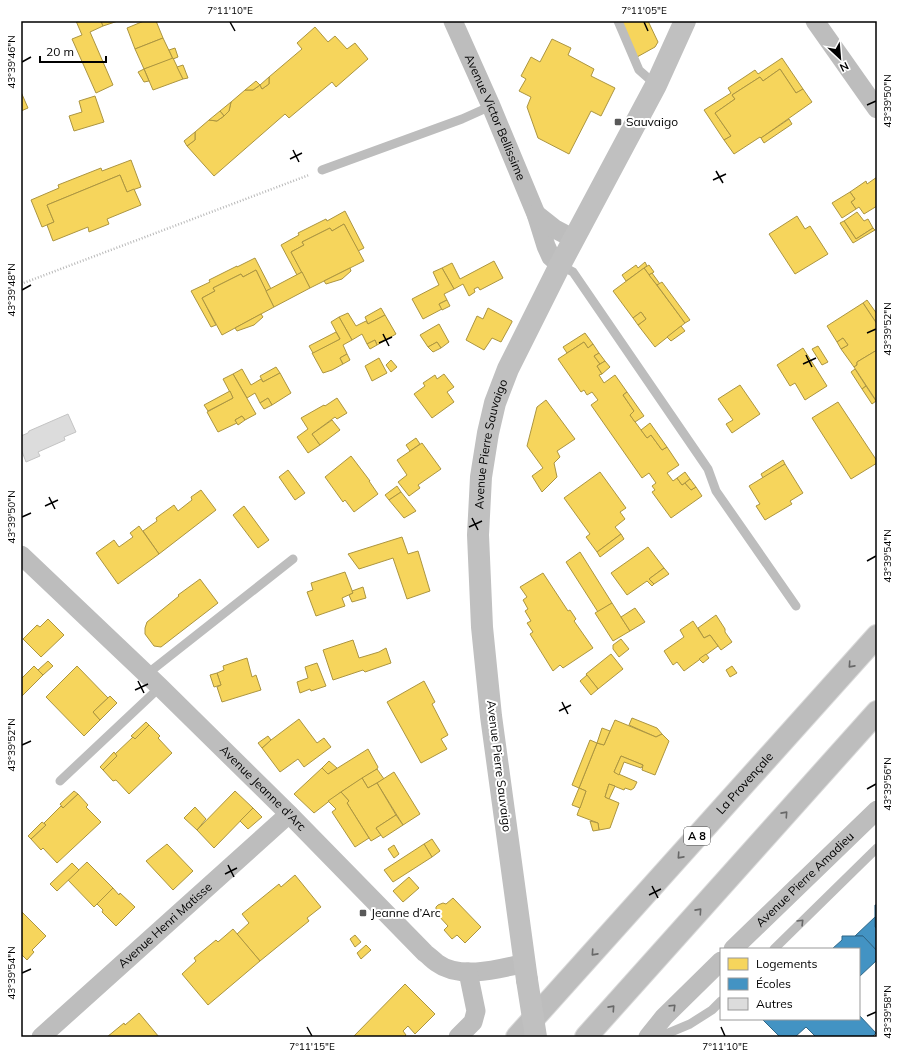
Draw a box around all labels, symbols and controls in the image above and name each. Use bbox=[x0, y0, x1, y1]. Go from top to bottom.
text: 7°11'10"E bbox=[207, 4, 253, 17]
text: 7°11'05"E bbox=[621, 4, 667, 17]
text: 43°39'46"N bbox=[5, 35, 18, 89]
scale bar bbox=[40, 38, 106, 64]
north arrow bbox=[820, 38, 860, 78]
text: 20 m bbox=[46, 44, 74, 59]
street label: Avenue Victor Bellissime bbox=[462, 52, 529, 182]
text: N bbox=[838, 59, 851, 75]
text: 43°39'50"N bbox=[881, 74, 894, 128]
place label: Sauvaigo bbox=[626, 114, 678, 129]
marker: Sauvaigo bbox=[613, 117, 623, 127]
text: 43°39'48"N bbox=[5, 263, 18, 317]
text: 43°39'52"N bbox=[881, 302, 894, 356]
street label: Avenue Pierre Sauvaigo bbox=[471, 377, 510, 510]
text: 43°39'50"N bbox=[5, 490, 18, 544]
text: 43°39'54"N bbox=[881, 529, 894, 583]
one-way arrow bbox=[848, 660, 856, 668]
street label: Avenue Pierre Sauvaigo bbox=[484, 699, 515, 833]
text: 43°39'52"N bbox=[5, 718, 18, 772]
street label: Avenue Jeanne d'Arc bbox=[217, 742, 309, 834]
street label: La Provençale bbox=[713, 749, 776, 817]
text: 43°39'56"N bbox=[881, 757, 894, 811]
one-way arrow bbox=[780, 811, 788, 819]
road number: A 8 bbox=[684, 827, 710, 845]
street label: Avenue Pierre Amadieu bbox=[752, 828, 857, 930]
one-way arrow bbox=[678, 851, 685, 858]
street label: Avenue Henri Matisse bbox=[115, 879, 215, 971]
place label: Jeanne d’Arc bbox=[371, 905, 441, 920]
marker: Jeanne d’Arc bbox=[358, 908, 368, 918]
one-way arrow bbox=[694, 908, 701, 916]
one-way arrow bbox=[796, 919, 804, 927]
text: 43°39'54"N bbox=[5, 946, 18, 1000]
one-way arrow bbox=[591, 948, 598, 955]
legend bbox=[720, 948, 860, 1020]
text: Logements bbox=[756, 956, 817, 971]
text: Écoles bbox=[756, 976, 791, 991]
text: 43°39'58"N bbox=[881, 985, 894, 1039]
text: Autres bbox=[756, 996, 793, 1011]
one-way arrow bbox=[668, 1005, 676, 1012]
one-way arrow bbox=[608, 1006, 615, 1013]
text: 7°11'15"E bbox=[289, 1040, 335, 1053]
text: 7°11'10"E bbox=[702, 1040, 748, 1053]

